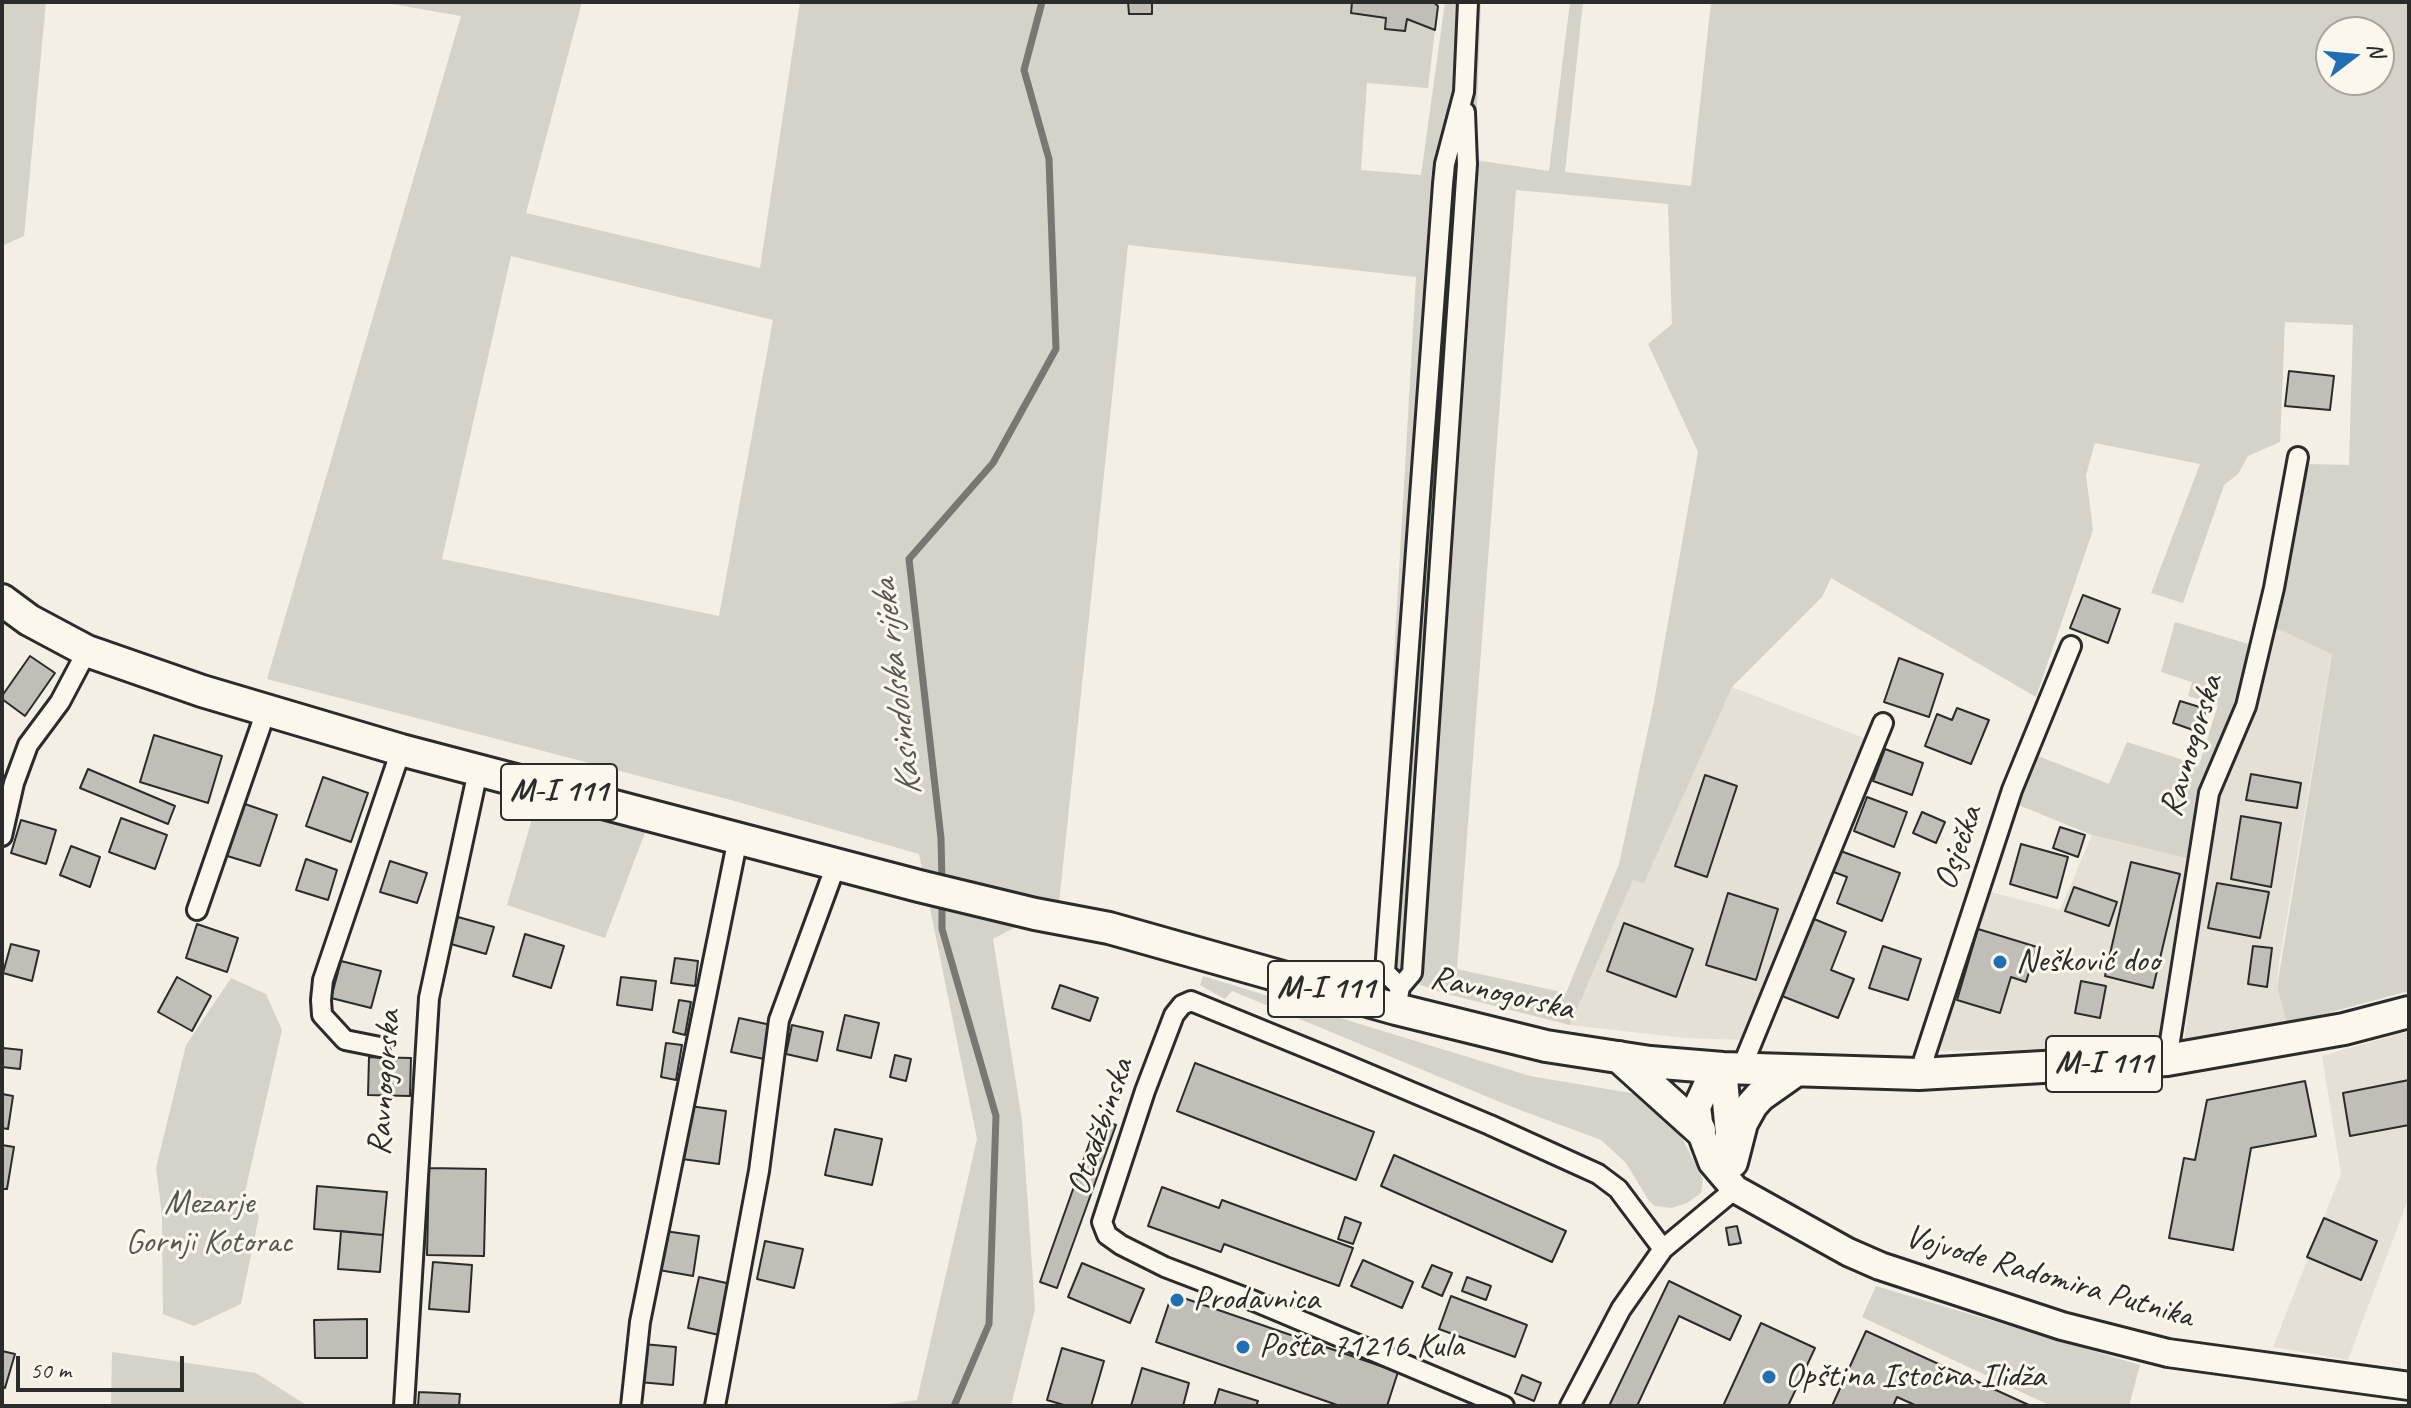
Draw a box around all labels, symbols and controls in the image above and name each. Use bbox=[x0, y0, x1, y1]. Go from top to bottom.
north arrow bbox=[2315, 16, 2395, 96]
text: N bbox=[2361, 40, 2391, 60]
water label: Kasindolska rijeka bbox=[863, 578, 933, 798]
street label: Ravnogorska bbox=[2151, 670, 2233, 822]
road number: M-I 111 bbox=[501, 764, 617, 820]
street label: Osječka bbox=[1926, 801, 1992, 895]
place label: Nešković doo bbox=[2016, 942, 2159, 982]
marker: Nešković doo bbox=[1991, 953, 2009, 971]
street label: Ravnogorska bbox=[1426, 958, 1578, 1030]
road number: M-I 111 bbox=[1268, 961, 1384, 1017]
street label: Ravnogorska bbox=[360, 1009, 410, 1157]
road number: M-I 111 bbox=[2046, 1036, 2162, 1092]
street label: Otadžbinska bbox=[1059, 1053, 1143, 1201]
park label: Mezarje Gornji Kotorac bbox=[126, 1184, 292, 1264]
street label: Vojvode Radomira Putnika bbox=[1900, 1216, 2198, 1338]
place label: Prodavnica bbox=[1193, 1280, 1320, 1320]
marker: Prodavnica bbox=[1168, 1291, 1186, 1309]
place label: Pošta 71216 Kula bbox=[1259, 1327, 1464, 1367]
marker: Pošta 71216 Kula bbox=[1234, 1338, 1252, 1356]
scale bar bbox=[20, 1340, 188, 1390]
text: 50 m bbox=[30, 1355, 71, 1385]
place label: Opština Istočna Ilidža bbox=[1785, 1357, 2045, 1397]
marker: Opština Istočna Ilidža bbox=[1760, 1368, 1778, 1386]

